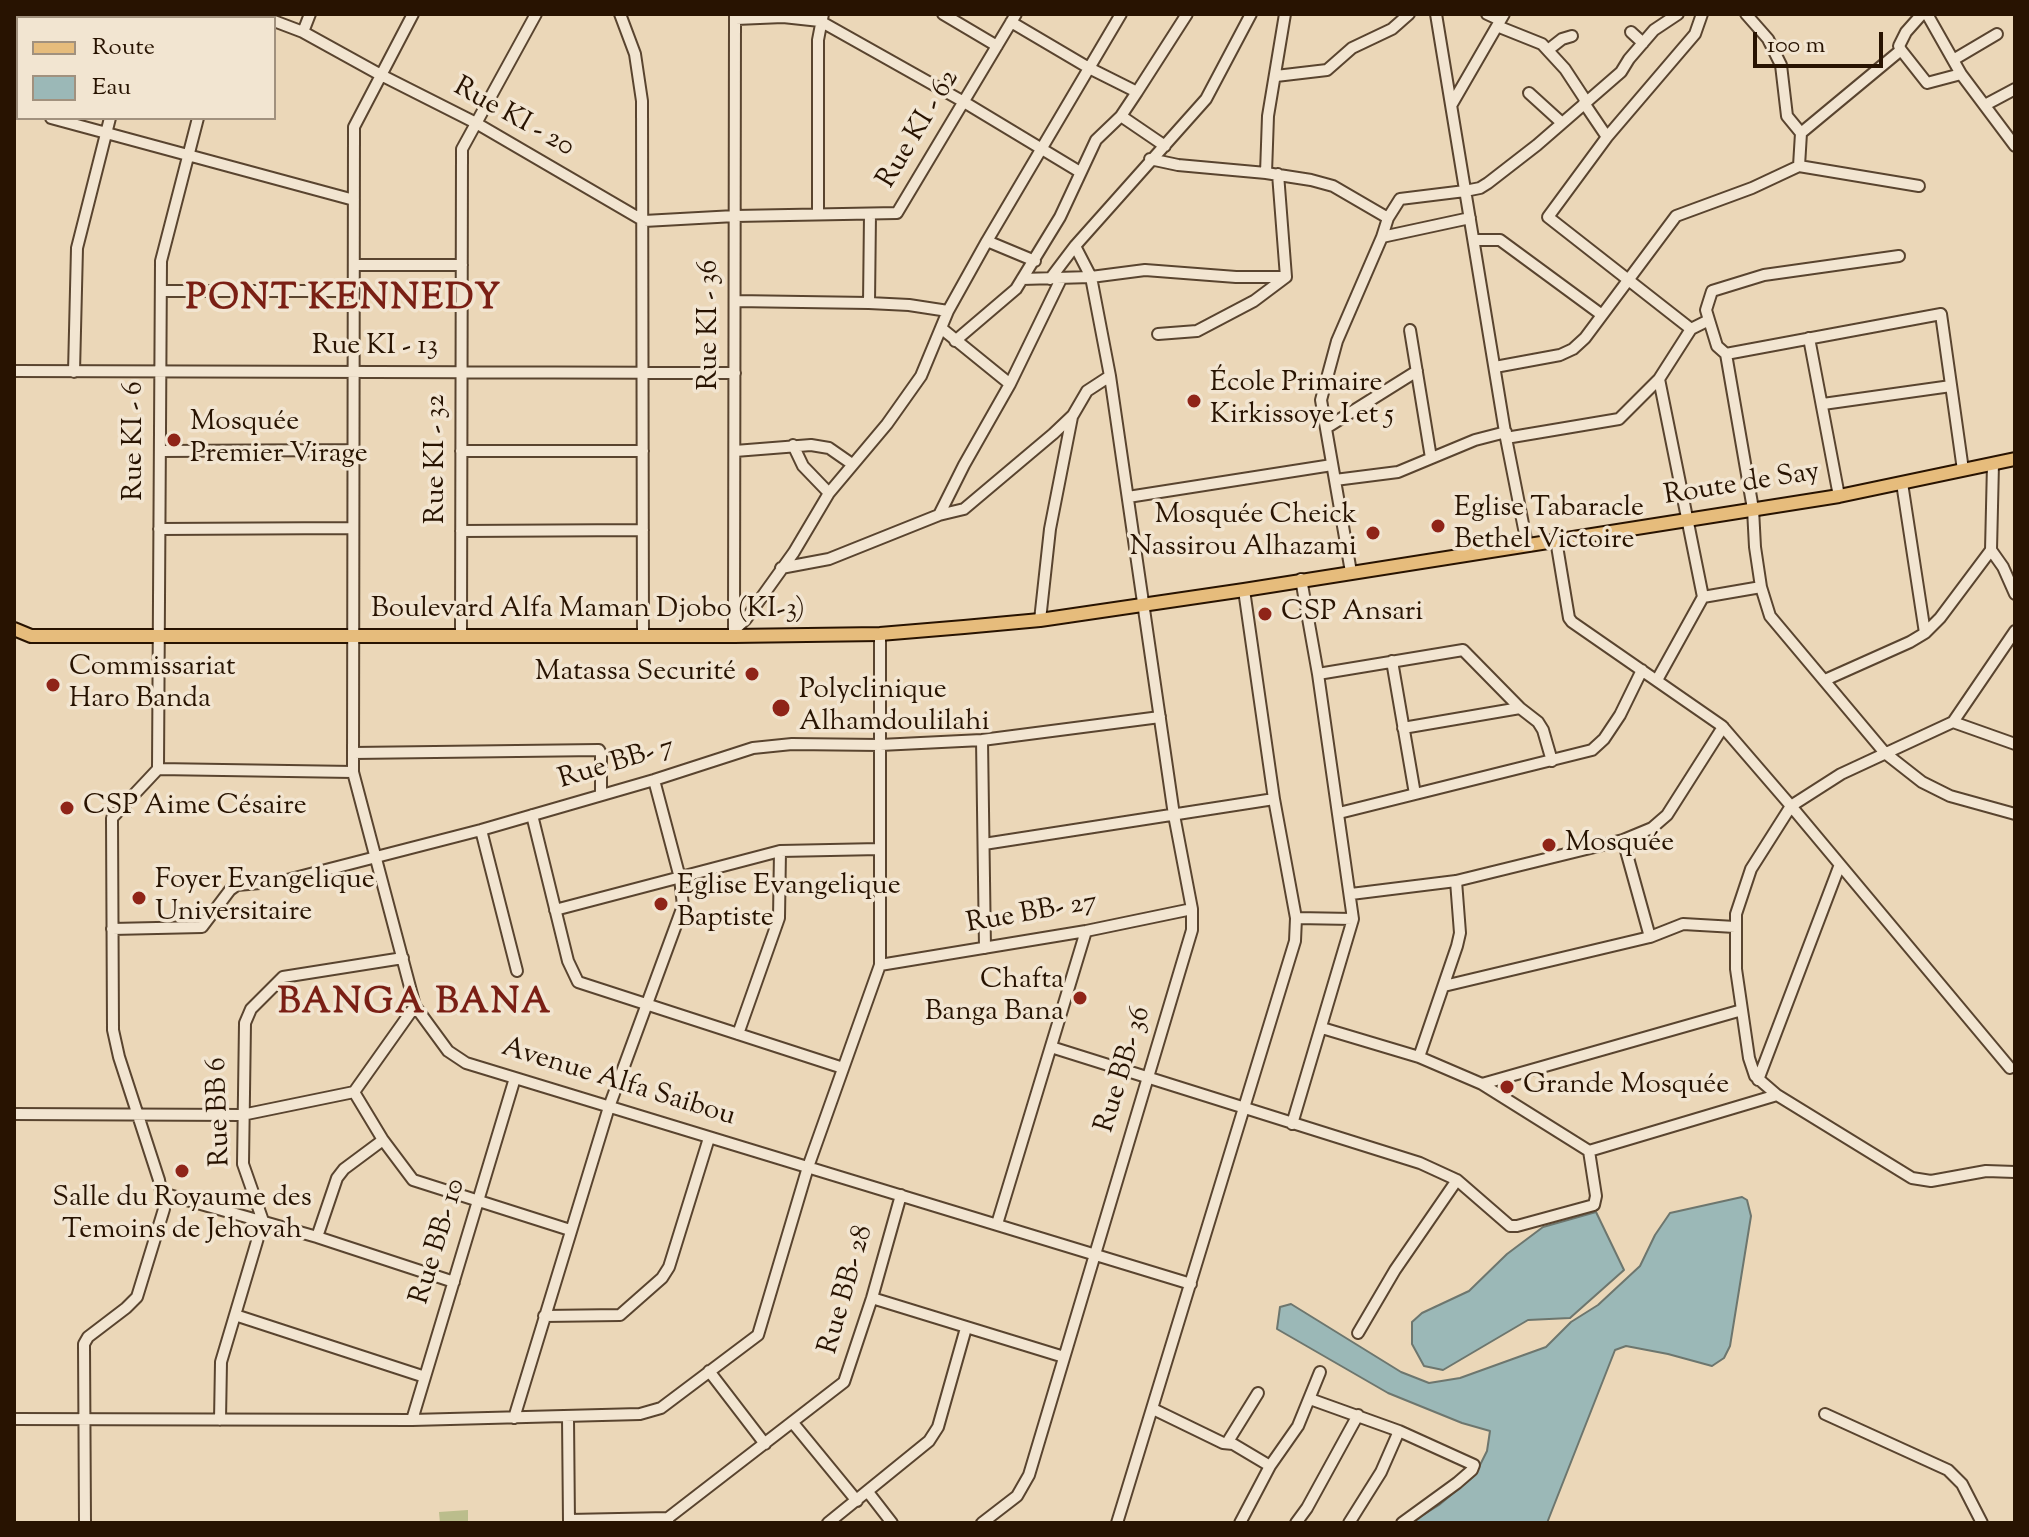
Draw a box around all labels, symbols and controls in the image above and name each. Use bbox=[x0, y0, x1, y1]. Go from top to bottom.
legend bbox=[16, 16, 276, 120]
scale bar bbox=[1757, 16, 1887, 66]
text: 100 m bbox=[1767, 29, 1825, 63]
text: Route bbox=[92, 31, 155, 65]
street label: Rue KI - 62 bbox=[872, 65, 968, 195]
text: Eau bbox=[92, 71, 131, 105]
street label: Rue KI - 20 bbox=[447, 72, 579, 166]
street label: Rue KI - 36 bbox=[694, 260, 728, 390]
district label: PONT KENNEDY bbox=[186, 280, 502, 324]
street label: Rue KI - 13 bbox=[312, 331, 438, 365]
place label: École Primaire Kirkissoye I et 5 bbox=[1210, 368, 1394, 434]
street label: Rue KI - 6 bbox=[119, 381, 153, 501]
marker: École Primaire Kirkissoye I et 5 bbox=[1185, 392, 1203, 410]
street label: Rue KI - 32 bbox=[421, 394, 455, 524]
place label: Mosquée Premier Virage bbox=[190, 407, 368, 473]
marker: Mosquée Premier Virage bbox=[165, 431, 183, 449]
street label: Route de Say bbox=[1662, 457, 1822, 515]
place label: Eglise Tabaracle Bethel Victoire bbox=[1454, 493, 1644, 559]
place label: Mosquée Cheick Nassirou Alhazami bbox=[1130, 500, 1357, 566]
marker: Eglise Tabaracle Bethel Victoire bbox=[1429, 517, 1447, 535]
marker: Mosquée Cheick Nassirou Alhazami bbox=[1364, 524, 1382, 542]
street label: Boulevard Alfa Maman Djobo (KI-3) bbox=[371, 594, 805, 628]
place label: CSP Ansari bbox=[1281, 597, 1423, 631]
marker: CSP Ansari bbox=[1256, 605, 1274, 623]
place label: Commissariat Haro Banda bbox=[69, 652, 236, 718]
place label: Matassa Securité bbox=[535, 657, 736, 691]
marker: Matassa Securité bbox=[743, 665, 761, 683]
place label: Polyclinique Alhamdoulilahi bbox=[799, 675, 990, 741]
marker: Commissariat Haro Banda bbox=[44, 676, 62, 694]
marker: Polyclinique Alhamdoulilahi bbox=[770, 697, 792, 719]
street label: Rue BB- 7 bbox=[555, 732, 679, 798]
place label: CSP Aime Césaire bbox=[83, 791, 307, 825]
marker: CSP Aime Césaire bbox=[58, 799, 76, 817]
place label: Mosquée bbox=[1565, 828, 1674, 862]
marker: Mosquée bbox=[1540, 836, 1558, 854]
place label: Foyer Evangelique Universitaire bbox=[155, 865, 375, 931]
place label: Eglise Evangelique Baptiste bbox=[677, 871, 901, 937]
street label: Rue BB- 27 bbox=[964, 887, 1100, 943]
marker: Foyer Evangelique Universitaire bbox=[130, 889, 148, 907]
marker: Eglise Evangelique Baptiste bbox=[652, 895, 670, 913]
place label: Chafta Banga Bana bbox=[925, 965, 1064, 1031]
district label: BANGA BANA bbox=[278, 984, 552, 1028]
marker: Chafta Banga Bana bbox=[1071, 989, 1089, 1007]
street label: Rue BB- 36 bbox=[1090, 1003, 1160, 1137]
street label: Avenue Alfa Saibou bbox=[497, 1032, 739, 1136]
street label: Rue BB 6 bbox=[202, 1057, 240, 1167]
place label: Grande Mosquée bbox=[1523, 1070, 1729, 1104]
marker: Grande Mosquée bbox=[1498, 1078, 1516, 1096]
marker: Salle du Royaume des Temoins de Jehovah bbox=[173, 1162, 191, 1180]
street label: Rue BB- 10 bbox=[405, 1175, 475, 1309]
place label: Salle du Royaume des Temoins de Jehovah bbox=[52, 1183, 312, 1249]
street label: Rue BB- 28 bbox=[814, 1222, 882, 1358]

